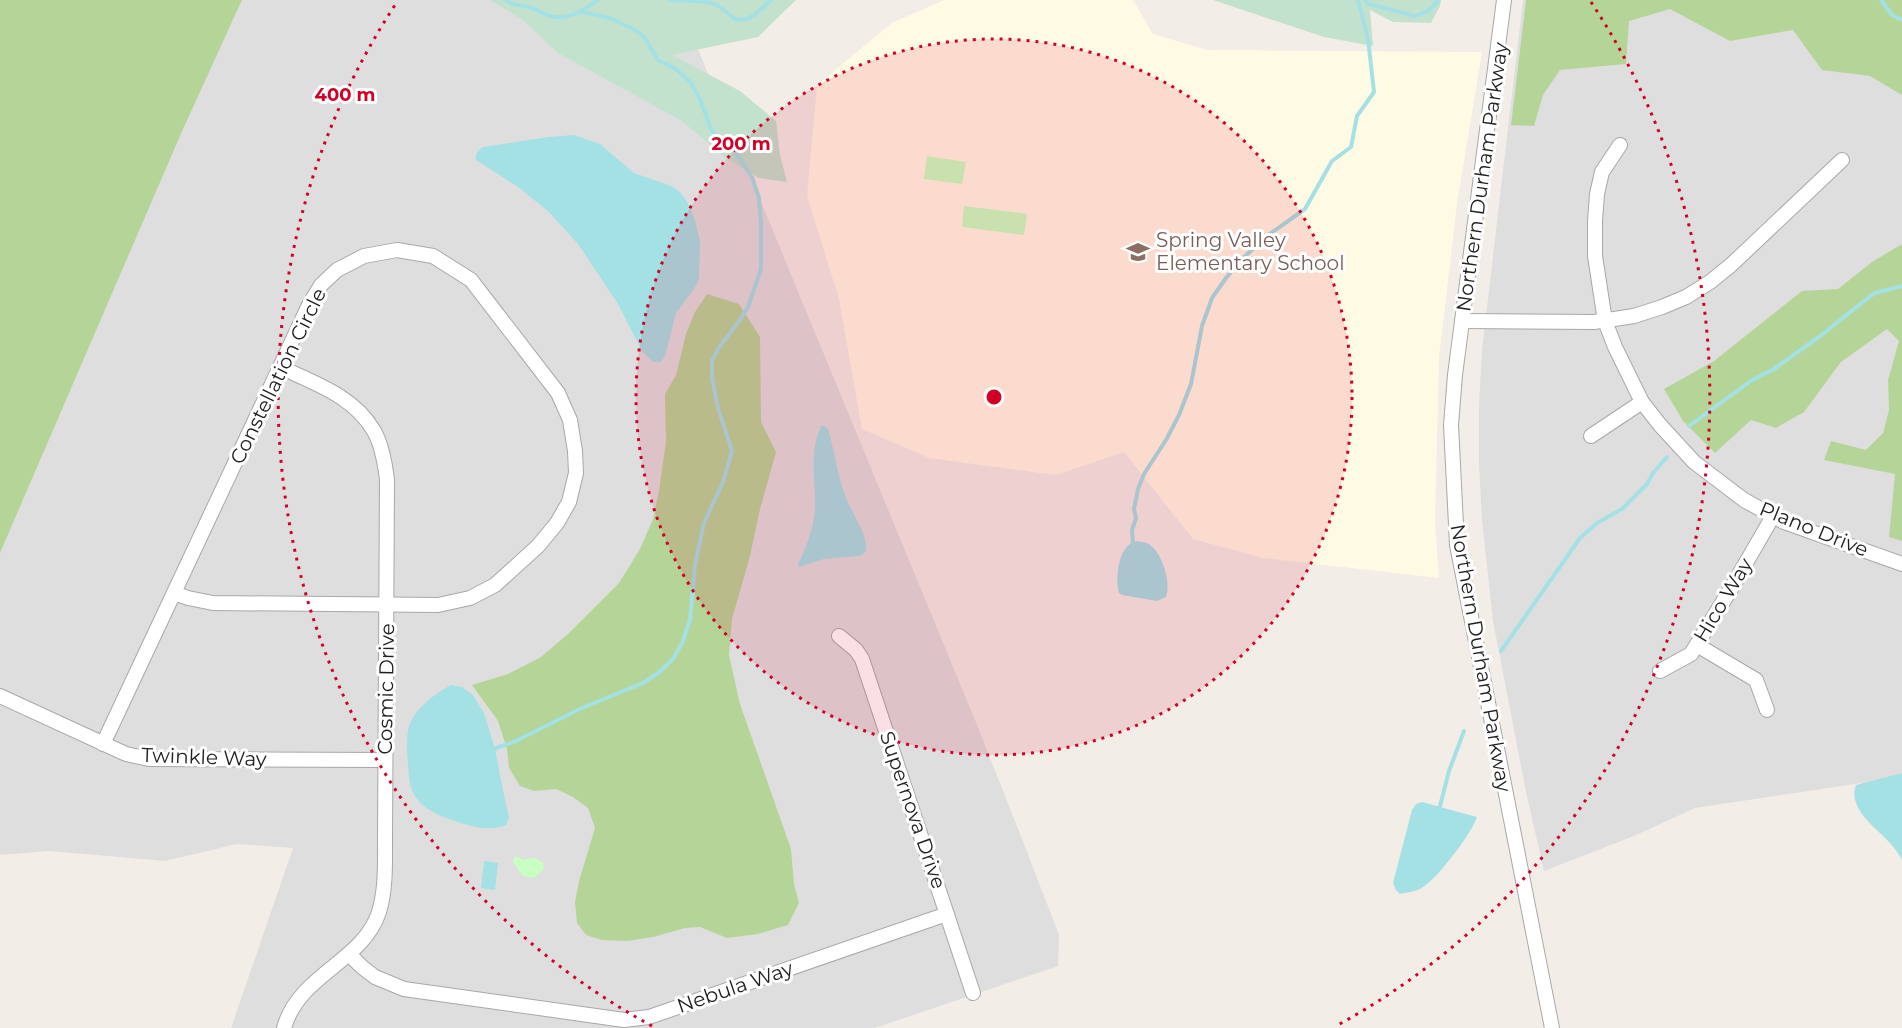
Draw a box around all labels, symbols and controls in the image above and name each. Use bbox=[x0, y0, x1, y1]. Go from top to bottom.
street label: Northern Durham Parkway bbox=[1451, 41, 1513, 313]
text: 400 m bbox=[315, 84, 375, 106]
text: 200 m bbox=[711, 133, 771, 155]
place label: Spring Valley Elementary School bbox=[1156, 228, 1345, 275]
school or university icon: Spring Valley Elementary School bbox=[1125, 239, 1151, 265]
street label: Constellation Circle bbox=[225, 284, 331, 468]
centre of rings bbox=[984, 387, 1004, 407]
street label: Plano Drive bbox=[1756, 496, 1872, 562]
street label: Northern Durham Parkway bbox=[1446, 522, 1516, 794]
street label: Hico Way bbox=[1689, 553, 1758, 646]
street label: Cosmic Drive bbox=[373, 623, 399, 755]
street label: Supernova Drive bbox=[875, 728, 951, 892]
street label: Twinkle Way bbox=[141, 743, 267, 771]
street label: Nebula Way bbox=[674, 956, 796, 1018]

